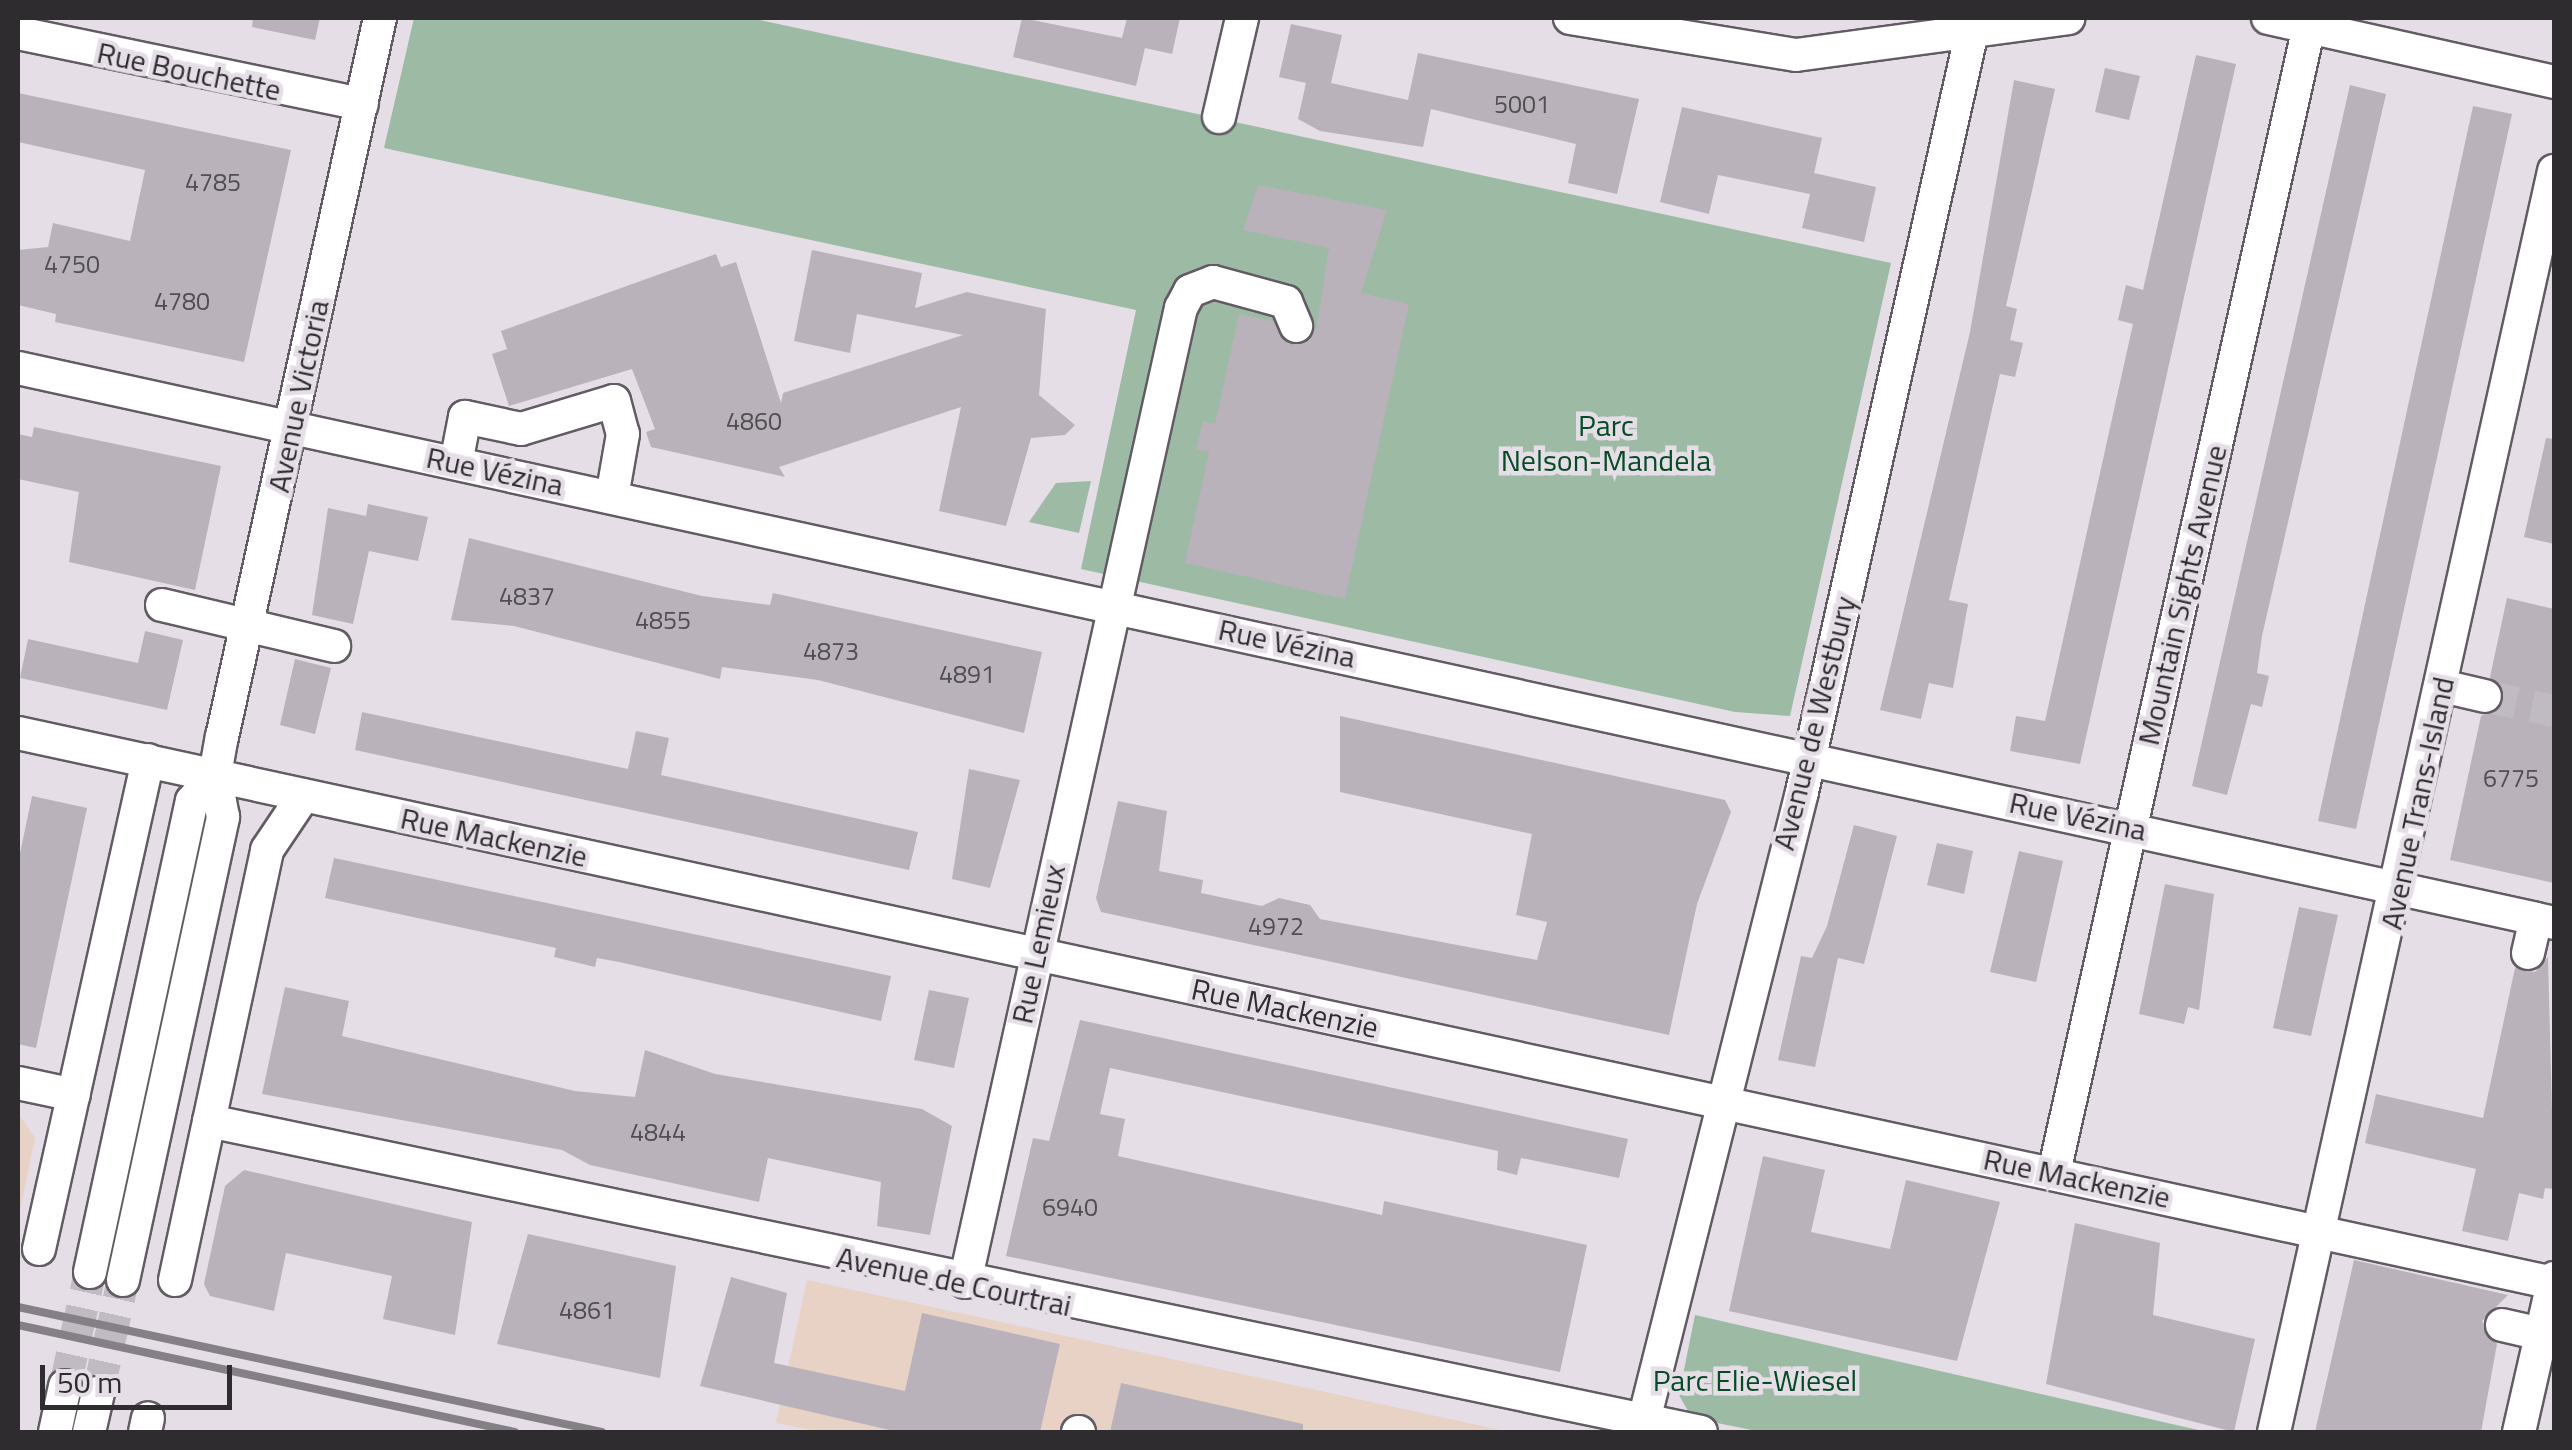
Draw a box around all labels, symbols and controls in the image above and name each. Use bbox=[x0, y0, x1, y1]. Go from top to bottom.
street label: Rue Bouchette bbox=[94, 34, 284, 108]
house number: 5001 bbox=[1494, 89, 1550, 119]
house number: 4785 bbox=[185, 167, 241, 197]
house number: 4750 bbox=[44, 249, 100, 279]
house number: 4780 bbox=[154, 286, 210, 316]
street label: Avenue Victoria bbox=[260, 296, 336, 496]
house number: 4860 bbox=[726, 406, 782, 436]
park label: Parc Nelson-Mandela bbox=[1501, 407, 1711, 478]
street label: Rue Vézina bbox=[423, 439, 567, 503]
street label: Mountain Sights Avenue bbox=[2130, 441, 2234, 749]
house number: 4837 bbox=[499, 581, 555, 611]
street label: Avenue de Westbury bbox=[1765, 592, 1863, 854]
house number: 4855 bbox=[635, 605, 691, 635]
street label: Rue Vézina bbox=[1215, 611, 1359, 675]
house number: 4873 bbox=[803, 636, 859, 666]
house number: 4891 bbox=[939, 659, 995, 689]
street label: Avenue Trans-Island bbox=[2373, 673, 2461, 933]
house number: 6775 bbox=[2483, 763, 2539, 793]
street label: Rue Vézina bbox=[2006, 784, 2150, 848]
street label: Rue Mackenzie bbox=[397, 800, 591, 874]
street label: Rue Lemieux bbox=[1004, 861, 1072, 1027]
house number: 4972 bbox=[1248, 911, 1304, 941]
street label: Rue Mackenzie bbox=[1188, 971, 1382, 1045]
house number: 4844 bbox=[630, 1117, 686, 1147]
street label: Rue Mackenzie bbox=[1980, 1141, 2174, 1215]
house number: 6940 bbox=[1042, 1192, 1098, 1222]
street label: Avenue de Courtrai bbox=[833, 1239, 1075, 1323]
house number: 4861 bbox=[559, 1295, 615, 1325]
scale bar bbox=[45, 1345, 238, 1407]
text: 50 m bbox=[57, 1359, 122, 1405]
park label: Parc Elie-Wiesel bbox=[1653, 1362, 1857, 1398]

